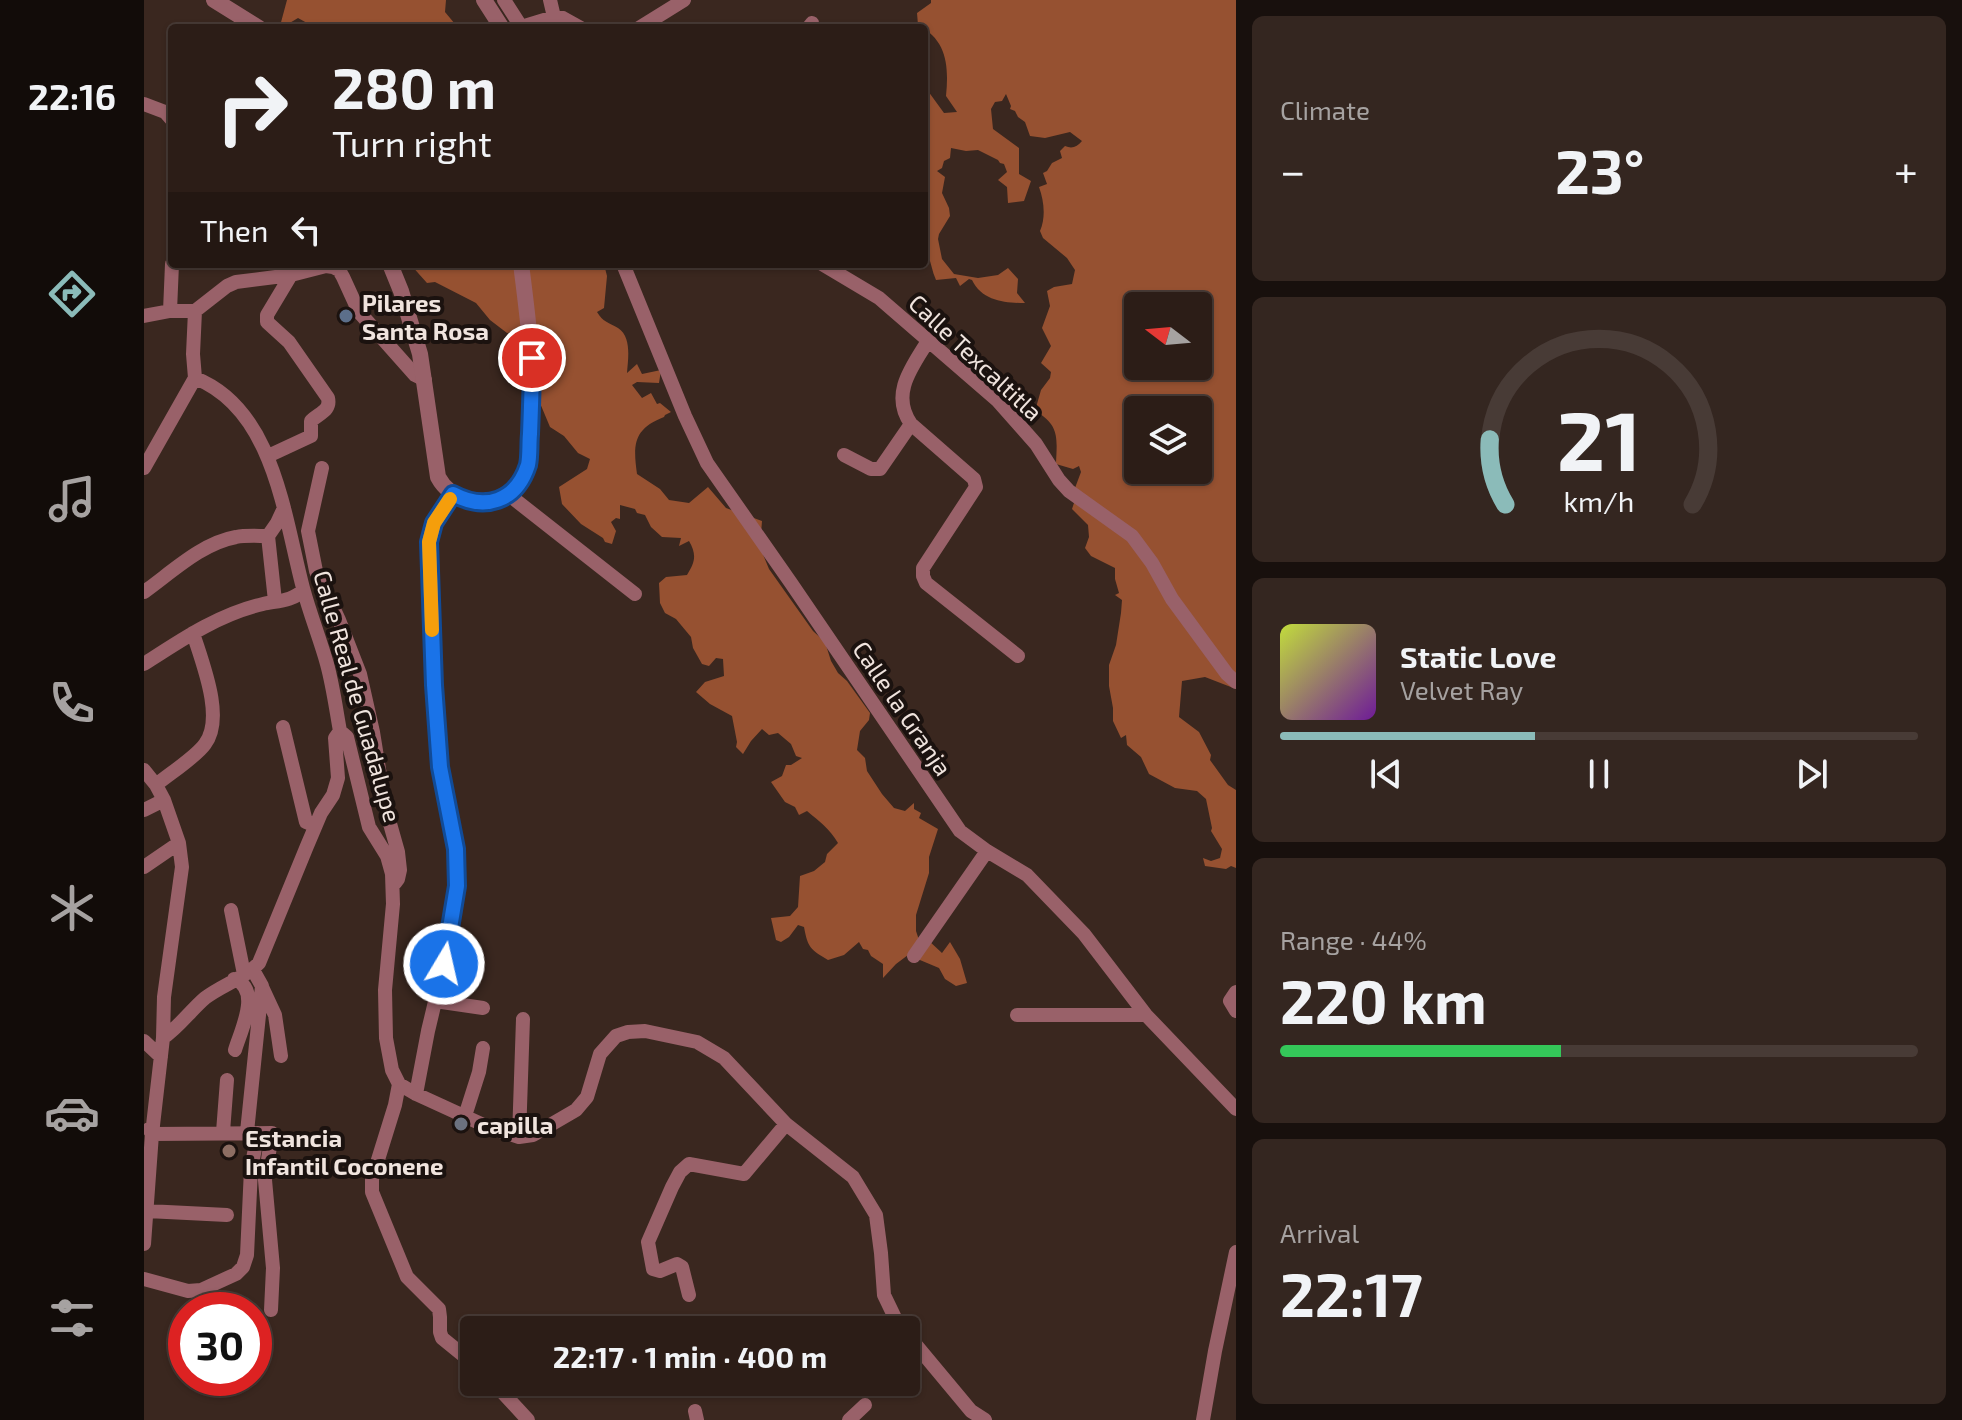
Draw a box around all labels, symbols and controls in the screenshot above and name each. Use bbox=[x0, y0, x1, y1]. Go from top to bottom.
text: 280 m bbox=[332, 53, 496, 120]
icon: right bbox=[200, 56, 304, 160]
text: 22:16 bbox=[28, 74, 116, 117]
text: Climate bbox=[1280, 94, 1370, 125]
text: Turn right bbox=[332, 121, 492, 164]
text: 23° bbox=[1555, 134, 1645, 206]
text: − bbox=[1280, 143, 1306, 196]
text: + bbox=[1894, 143, 1918, 196]
icon: left bbox=[284, 208, 328, 252]
text: Then bbox=[200, 212, 268, 248]
icon: directions bbox=[44, 266, 100, 322]
place label: Pilares Santa Rosa bbox=[362, 288, 489, 345]
street label: Calle Texcaltitla bbox=[903, 288, 1049, 426]
north arrow bbox=[1124, 292, 1212, 380]
map controls bbox=[1124, 292, 1212, 484]
marker: Pilares Santa Rosa bbox=[337, 307, 355, 325]
pin bbox=[498, 324, 566, 392]
icon: arrive bbox=[510, 336, 554, 380]
text: 21 bbox=[1557, 388, 1641, 488]
button: layers bbox=[1124, 396, 1212, 484]
icon: music bbox=[44, 471, 100, 527]
text: km/h bbox=[1564, 483, 1634, 518]
street label: Calle Real de Guadalupe bbox=[308, 567, 408, 825]
street label: Calle la Granja bbox=[847, 635, 959, 781]
text: Static Love bbox=[1400, 638, 1556, 674]
text: Velvet Ray bbox=[1400, 674, 1523, 705]
icon: phone bbox=[44, 675, 100, 731]
icon: previous bbox=[1364, 752, 1408, 796]
icon: pause bbox=[1577, 752, 1621, 796]
icon: next bbox=[1790, 752, 1834, 796]
icon: climate bbox=[44, 880, 100, 936]
position arrow bbox=[402, 922, 486, 1006]
text: Range · 44% bbox=[1280, 924, 1427, 955]
text: 220 km bbox=[1280, 964, 1487, 1036]
icon: car bbox=[44, 1085, 100, 1141]
place label: capilla bbox=[477, 1110, 553, 1139]
marker: capilla bbox=[452, 1115, 470, 1133]
place label: Estancia Infantil Coconene bbox=[245, 1123, 444, 1180]
marker: Estancia Infantil Coconene bbox=[220, 1142, 238, 1160]
text: Arrival bbox=[1280, 1217, 1359, 1248]
text: 22:17 bbox=[1280, 1257, 1423, 1329]
icon: filters bbox=[44, 1290, 100, 1346]
speed limit sign: 30 bbox=[168, 1292, 272, 1396]
text: 22:17 · 1 min · 400 m bbox=[553, 1338, 827, 1374]

